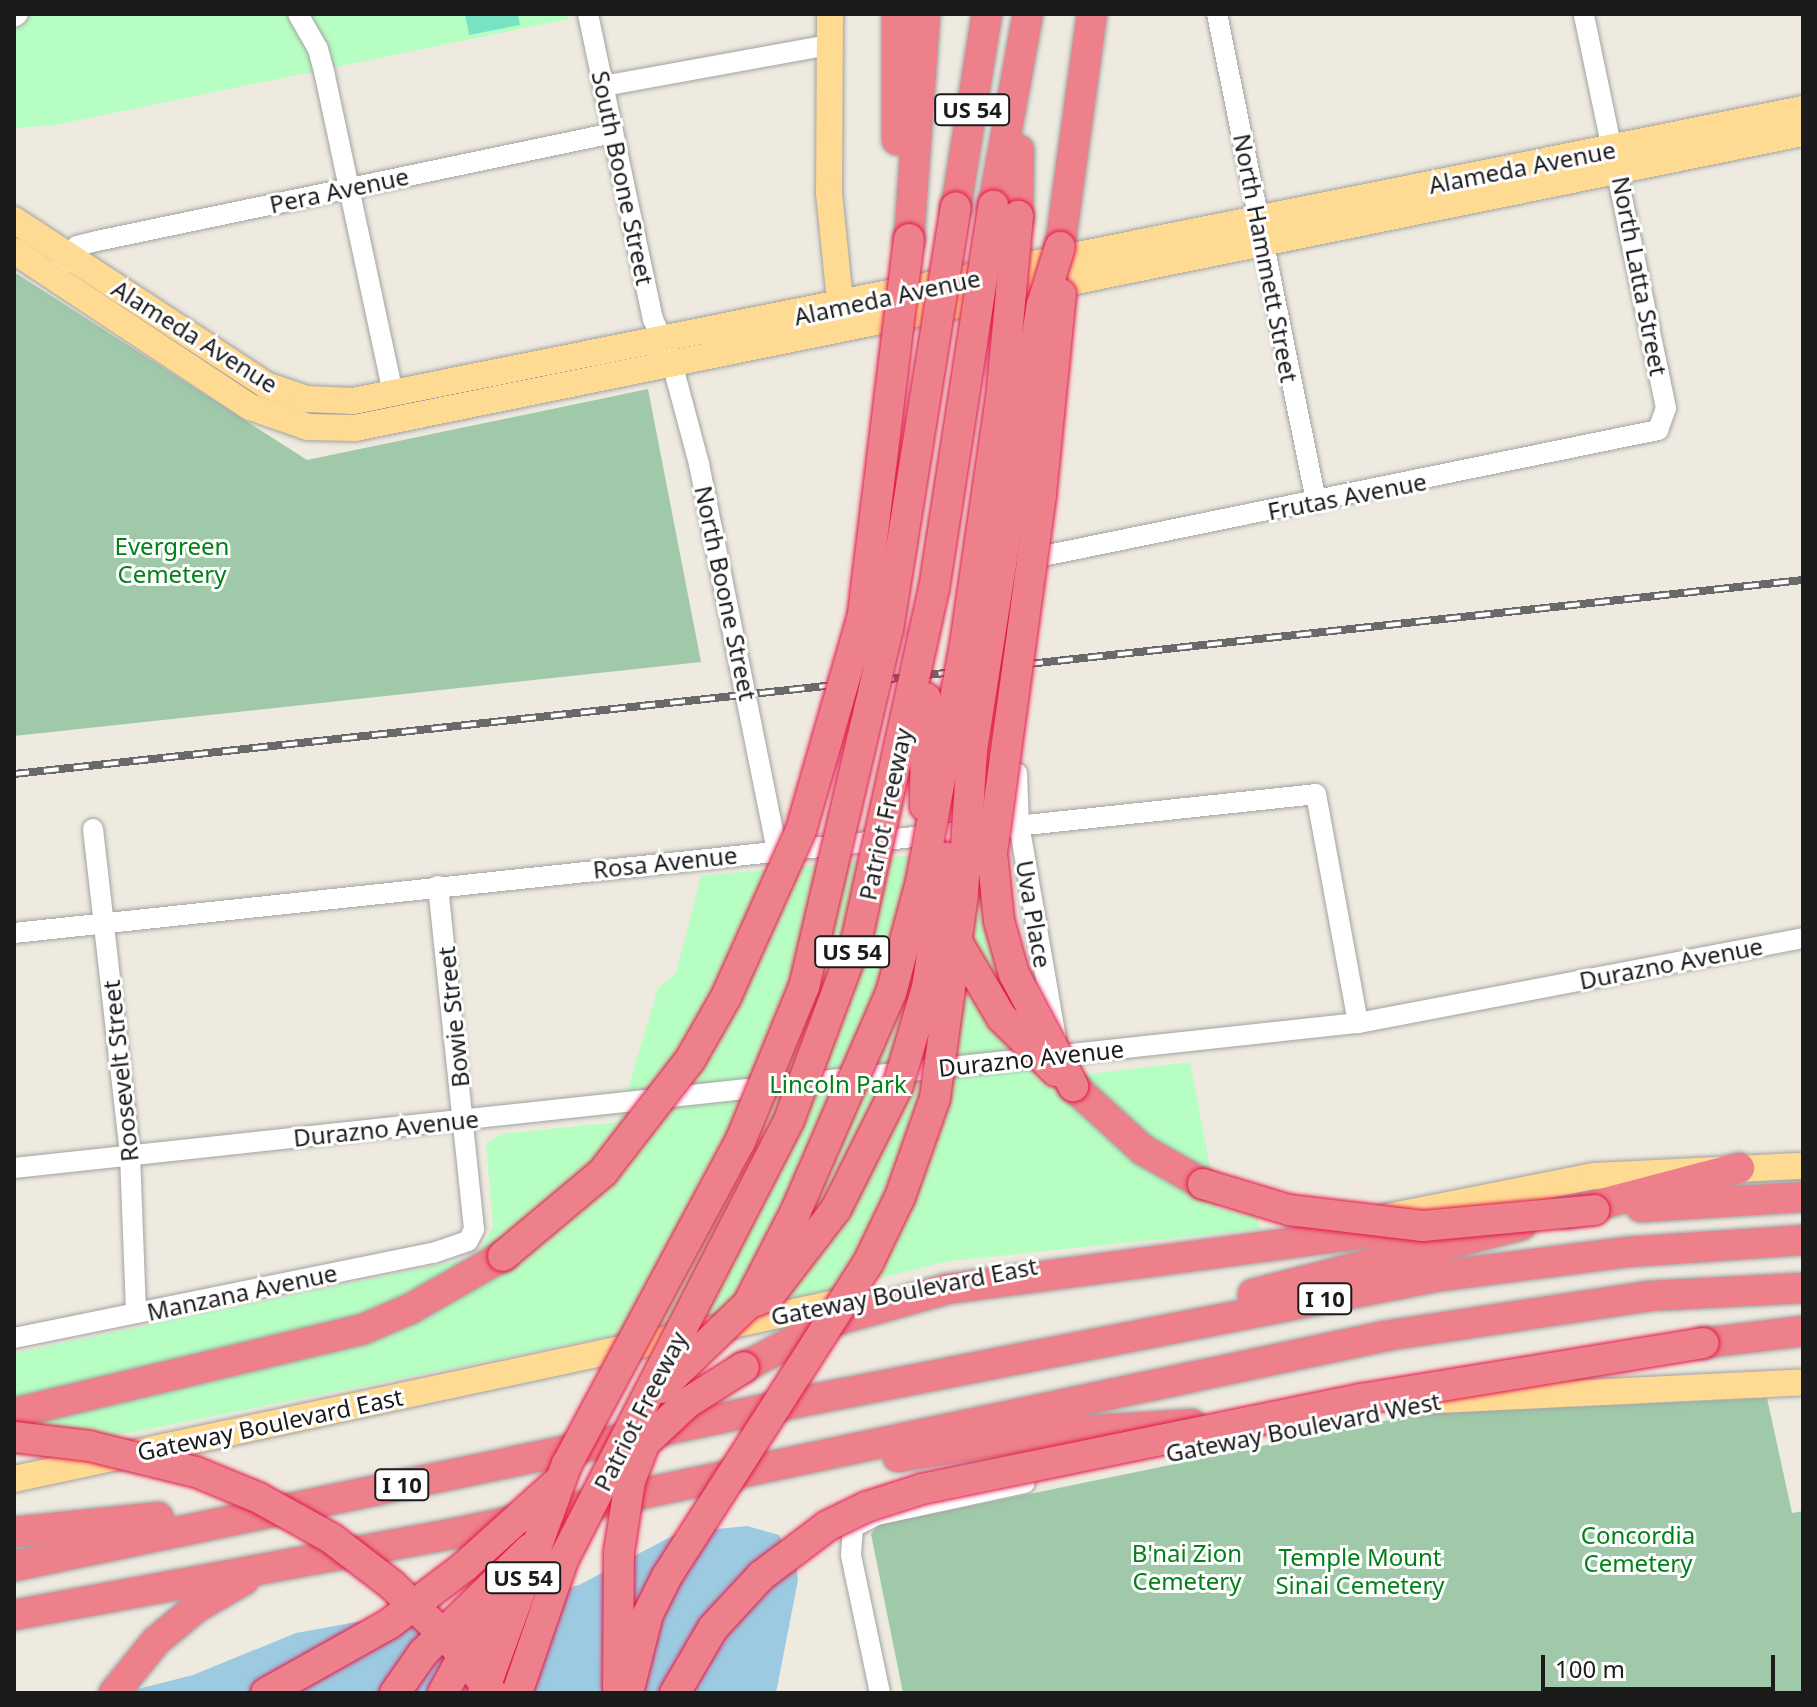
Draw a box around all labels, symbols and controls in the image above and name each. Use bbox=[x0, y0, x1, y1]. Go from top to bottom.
street label: South Boone Street bbox=[586, 68, 660, 288]
road number: US 54 bbox=[934, 92, 1010, 128]
street label: North Hammett Street bbox=[1228, 131, 1304, 385]
street label: Alameda Avenue bbox=[1426, 135, 1618, 199]
street label: Pera Avenue bbox=[267, 161, 411, 219]
street label: North Latta Street bbox=[1607, 174, 1673, 378]
street label: Alameda Avenue bbox=[791, 263, 983, 331]
street label: Alameda Avenue bbox=[107, 274, 283, 398]
street label: Frutas Avenue bbox=[1265, 466, 1429, 526]
street label: North Boone Street bbox=[689, 483, 763, 703]
park label: Evergreen Cemetery bbox=[115, 532, 229, 588]
street label: Patriot Freeway bbox=[853, 725, 917, 903]
street label: Rosa Avenue bbox=[591, 840, 739, 884]
street label: Uva Place bbox=[1010, 858, 1058, 970]
street label: Durazno Avenue bbox=[1577, 931, 1765, 995]
road number: US 54 bbox=[814, 934, 890, 970]
street label: Bowie Street bbox=[431, 945, 475, 1089]
street label: Roosevelt Street bbox=[96, 979, 144, 1163]
street label: Durazno Avenue bbox=[937, 1034, 1125, 1082]
park label: Lincoln Park bbox=[769, 1070, 907, 1098]
street label: Durazno Avenue bbox=[292, 1104, 480, 1152]
street label: Gateway Boulevard East bbox=[768, 1251, 1040, 1331]
street label: Manzana Avenue bbox=[144, 1258, 340, 1326]
road number: I 10 bbox=[1297, 1281, 1353, 1317]
street label: Patriot Freeway bbox=[587, 1326, 693, 1496]
street label: Gateway Boulevard East bbox=[135, 1382, 405, 1466]
street label: Gateway Boulevard West bbox=[1163, 1386, 1443, 1468]
road number: I 10 bbox=[374, 1467, 430, 1503]
park label: Concordia Cemetery bbox=[1581, 1521, 1695, 1577]
park label: B'nai Zion Cemetery bbox=[1132, 1539, 1242, 1595]
park label: Temple Mount Sinai Cemetery bbox=[1275, 1543, 1445, 1599]
road number: US 54 bbox=[485, 1560, 561, 1596]
scale bar bbox=[1545, 1639, 1779, 1689]
text: 100 m bbox=[1555, 1652, 1625, 1685]

